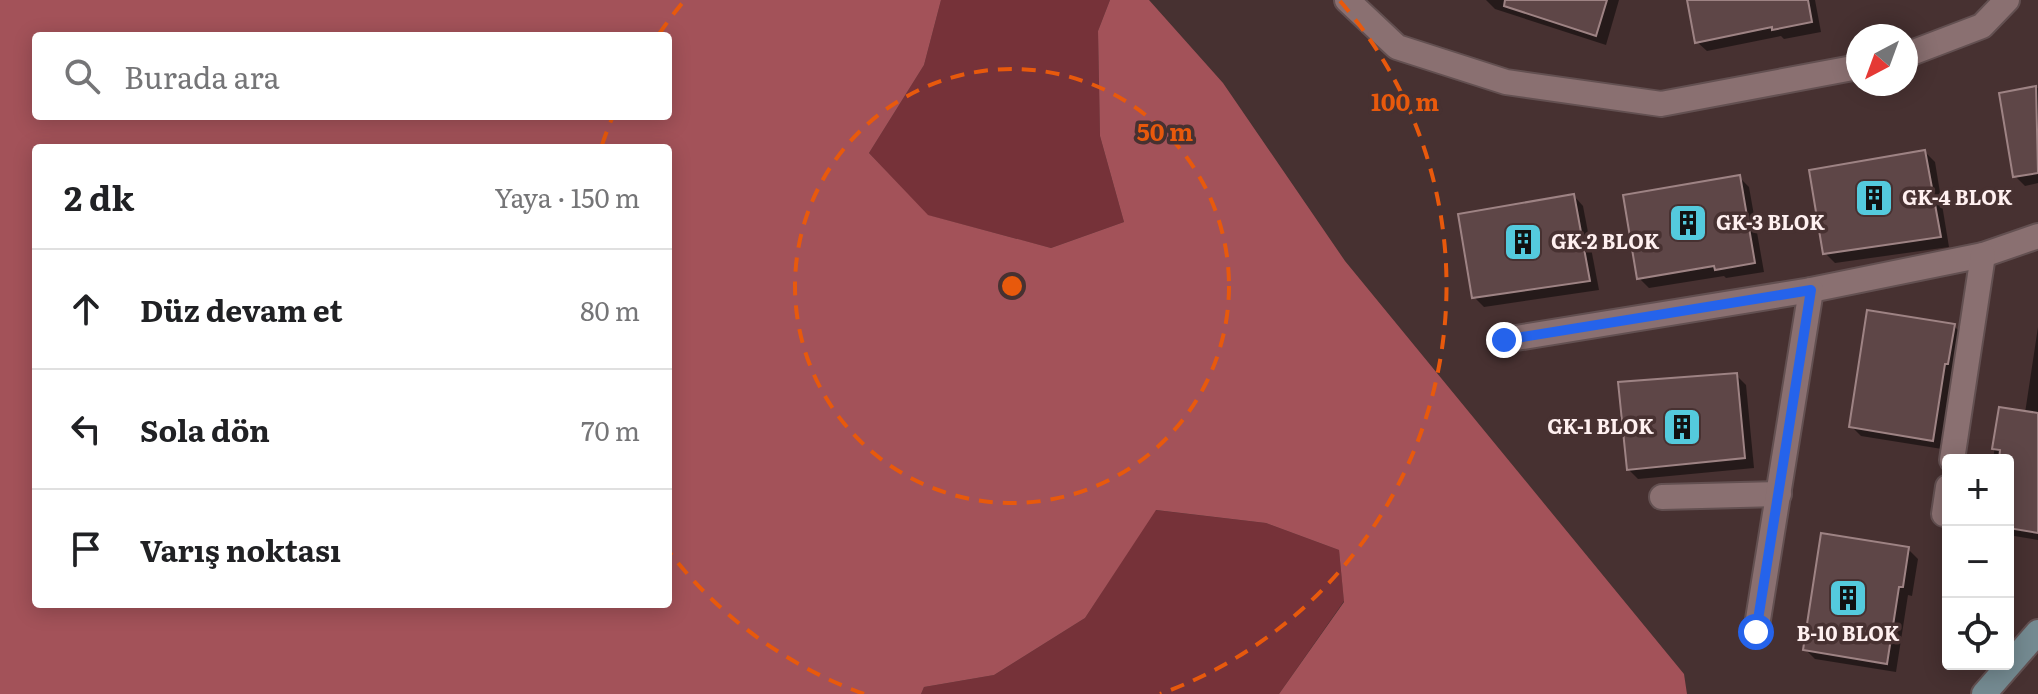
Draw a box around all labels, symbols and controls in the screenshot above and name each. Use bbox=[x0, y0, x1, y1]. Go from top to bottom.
north arrow bbox=[1846, 24, 1918, 96]
search box bbox=[32, 32, 672, 120]
icon: search bbox=[60, 54, 104, 98]
text: Burada ara bbox=[124, 54, 280, 98]
text: 100 m bbox=[1371, 83, 1439, 118]
text: 50 m bbox=[1137, 113, 1193, 148]
text: 2 dk bbox=[64, 171, 134, 221]
text: Yaya · 150 m bbox=[495, 177, 640, 216]
building icon: GK-4 BLOK bbox=[1853, 177, 1895, 219]
place label: GK-4 BLOK bbox=[1902, 181, 2013, 211]
building icon: GK-3 BLOK bbox=[1667, 202, 1709, 244]
place label: GK-3 BLOK bbox=[1716, 206, 1825, 236]
building icon: GK-2 BLOK bbox=[1502, 221, 1544, 263]
place label: GK-2 BLOK bbox=[1551, 225, 1660, 255]
centre of rings bbox=[998, 272, 1026, 300]
icon: ahead bbox=[64, 287, 108, 331]
text: Düz devam et bbox=[140, 287, 343, 331]
text: 80 m bbox=[580, 290, 640, 329]
route end bbox=[1486, 322, 1522, 358]
building icon: GK-1 BLOK bbox=[1661, 406, 1703, 448]
icon: left bbox=[64, 407, 108, 451]
text: Sola dön bbox=[140, 407, 270, 451]
text: 70 m bbox=[581, 410, 640, 449]
place label: GK-1 BLOK bbox=[1547, 410, 1654, 440]
map controls bbox=[1942, 454, 2014, 670]
button: + bbox=[1942, 454, 2014, 526]
button: − bbox=[1942, 526, 2014, 598]
icon: arrive bbox=[64, 527, 108, 571]
text: Varış noktası bbox=[140, 527, 341, 571]
building icon: B-10 BLOK bbox=[1827, 577, 1869, 619]
button: locate bbox=[1942, 598, 2014, 670]
route start bbox=[1738, 614, 1774, 650]
place label: B-10 BLOK bbox=[1796, 617, 1900, 647]

